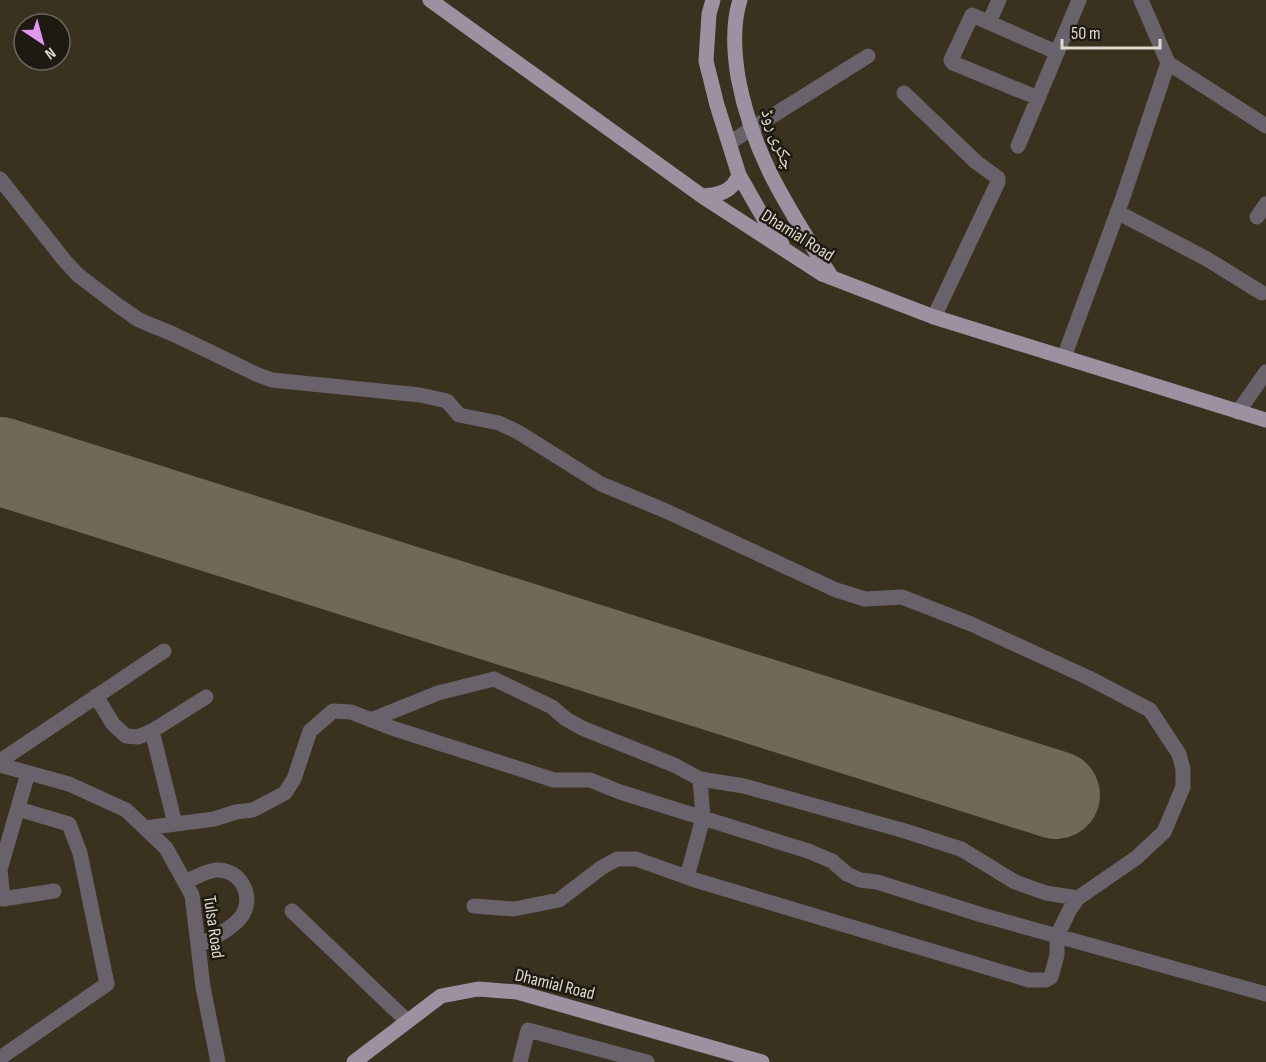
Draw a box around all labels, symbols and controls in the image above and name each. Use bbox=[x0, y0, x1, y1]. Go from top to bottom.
north arrow bbox=[12, 12, 72, 72]
scale bar bbox=[1062, 12, 1160, 50]
text: 50 m bbox=[1071, 23, 1101, 44]
text: N bbox=[41, 43, 59, 63]
street label: چکری روڈ bbox=[756, 106, 799, 173]
street label: Dhamial Road bbox=[758, 205, 838, 266]
street label: Tulsa Road bbox=[199, 894, 228, 960]
street label: Dhamial Road bbox=[513, 964, 597, 1005]

